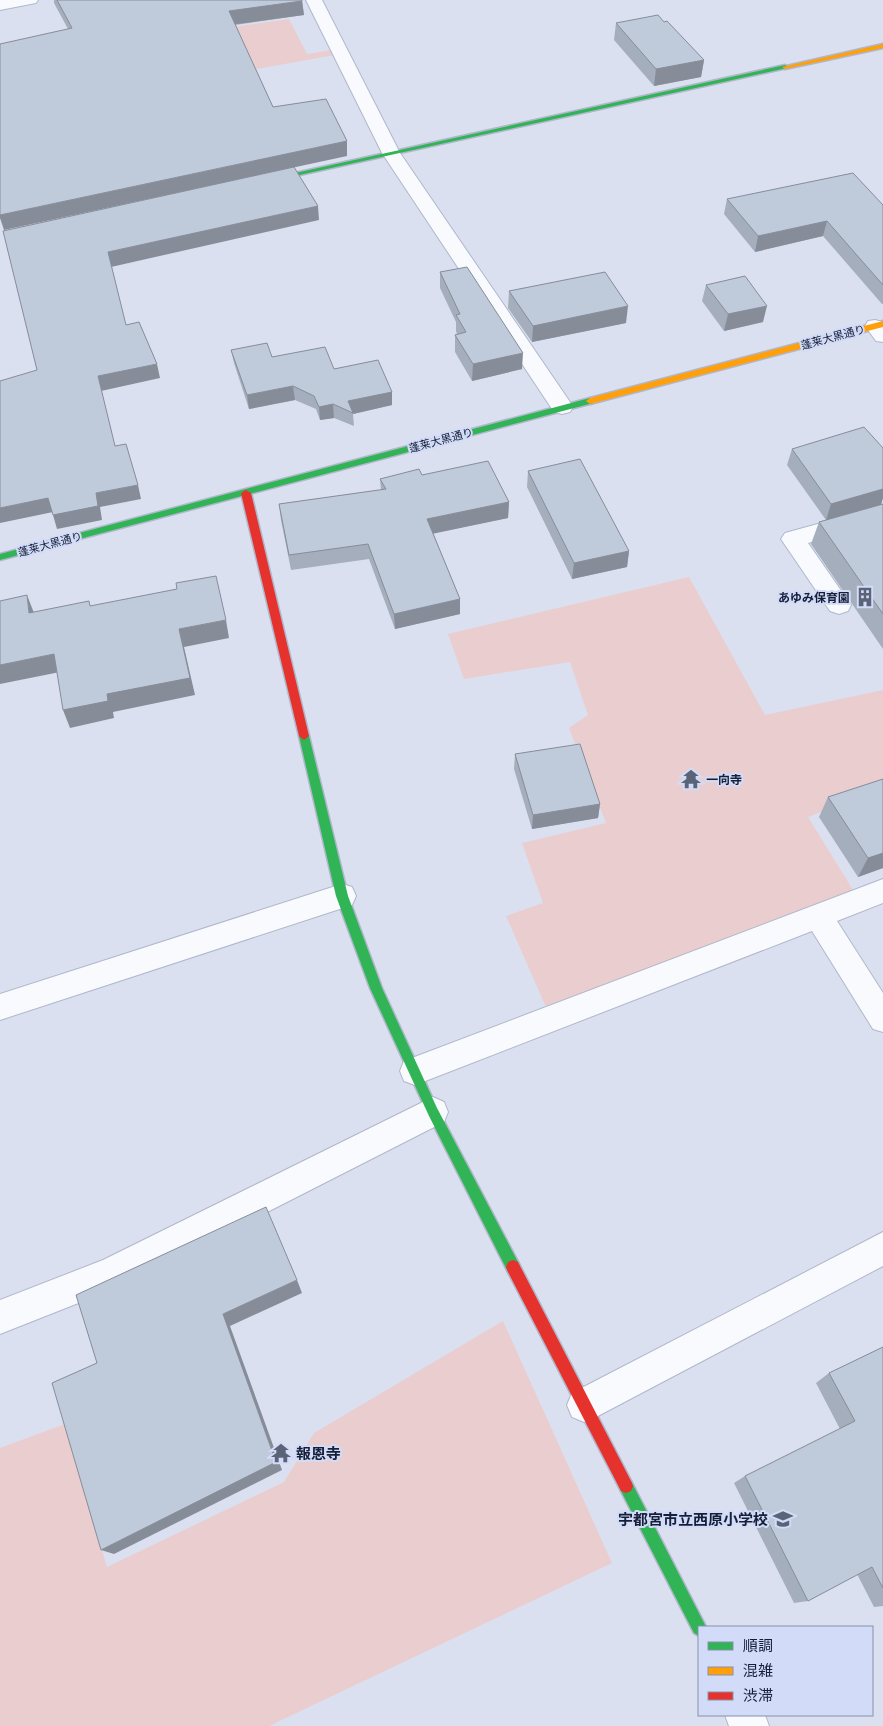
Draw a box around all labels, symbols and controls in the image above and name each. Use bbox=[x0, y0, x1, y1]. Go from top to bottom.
street label: 蓬莱大黒通り bbox=[800, 323, 866, 351]
street label: 蓬莱大黒通り bbox=[408, 426, 474, 454]
street label: 蓬莱大黒通り bbox=[17, 530, 83, 558]
building icon: あゆみ保育園 bbox=[854, 586, 876, 608]
place label: あゆみ保育園 bbox=[778, 591, 850, 604]
temple icon: 一向寺 bbox=[680, 768, 702, 790]
place label: 一向寺 bbox=[706, 773, 742, 786]
temple icon: 報恩寺 bbox=[270, 1442, 292, 1464]
place label: 報恩寺 bbox=[296, 1445, 341, 1462]
school or university icon: 宇都宮市立西原小学校 bbox=[772, 1508, 794, 1530]
place label: 宇都宮市立西原小学校 bbox=[618, 1511, 768, 1528]
legend bbox=[698, 1626, 873, 1716]
text: 順調 bbox=[743, 1637, 773, 1654]
text: 混雑 bbox=[743, 1662, 773, 1679]
text: 渋滞 bbox=[743, 1687, 773, 1704]

